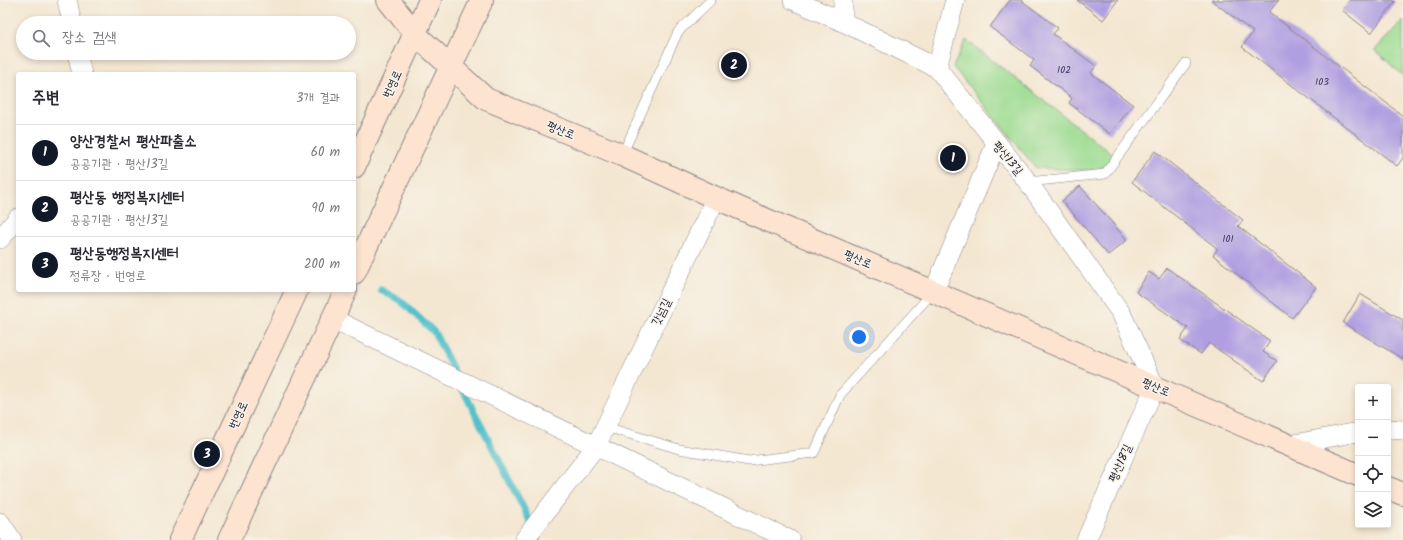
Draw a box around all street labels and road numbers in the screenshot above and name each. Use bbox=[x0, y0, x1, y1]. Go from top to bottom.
street label: 번영로 bbox=[378, 67, 407, 101]
street label: 평산로 bbox=[544, 116, 578, 145]
street label: 평산13길 bbox=[988, 137, 1028, 180]
street label: 평산로 bbox=[841, 245, 875, 274]
street label: 갓넘길 bbox=[647, 295, 676, 329]
street label: 평산로 bbox=[1139, 373, 1173, 402]
street label: 번영로 bbox=[224, 398, 253, 432]
street label: 평산18길 bbox=[1104, 441, 1137, 485]

